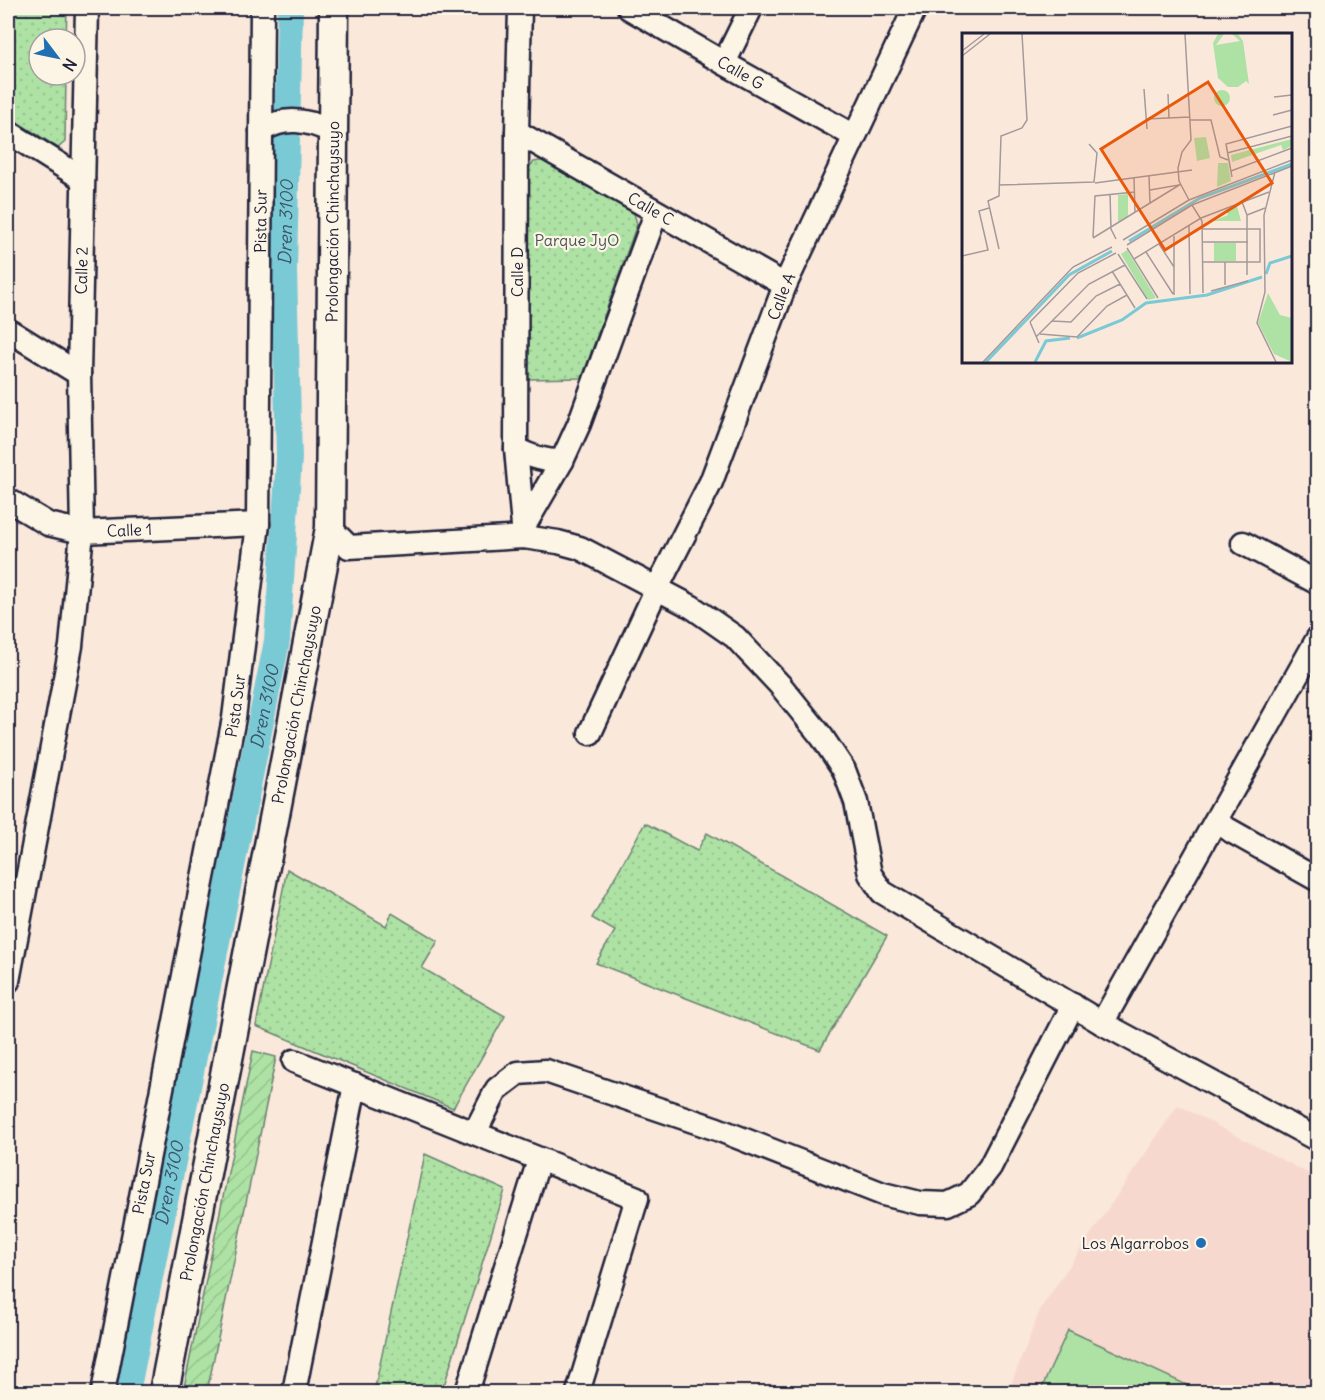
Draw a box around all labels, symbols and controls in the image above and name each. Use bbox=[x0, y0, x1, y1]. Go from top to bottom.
north arrow bbox=[27, 27, 87, 87]
inset map bbox=[962, 33, 1292, 363]
street label: Calle G bbox=[714, 51, 768, 94]
text: N bbox=[58, 55, 81, 75]
street label: Prolongación Chinchaysuyo bbox=[322, 121, 343, 323]
water label: Dren 3100 bbox=[273, 178, 298, 265]
street label: Calle C bbox=[624, 187, 677, 229]
street label: Pista Sur bbox=[250, 189, 271, 253]
park label: Parque JyO bbox=[535, 230, 619, 250]
street label: Calle 2 bbox=[71, 246, 92, 295]
street label: Calle D bbox=[507, 247, 527, 297]
street label: Calle A bbox=[763, 269, 799, 323]
street label: Calle 1 bbox=[106, 519, 153, 541]
street label: Prolongación Chinchaysuyo bbox=[267, 604, 325, 805]
water label: Dren 3100 bbox=[244, 662, 284, 750]
street label: Pista Sur bbox=[220, 672, 249, 739]
street label: Prolongación Chinchaysuyo bbox=[176, 1081, 233, 1283]
water label: Dren 3100 bbox=[149, 1138, 189, 1227]
street label: Pista Sur bbox=[128, 1149, 160, 1216]
place label: Los Algarrobos bbox=[1081, 1233, 1189, 1253]
marker: Los Algarrobos bbox=[1194, 1236, 1208, 1250]

